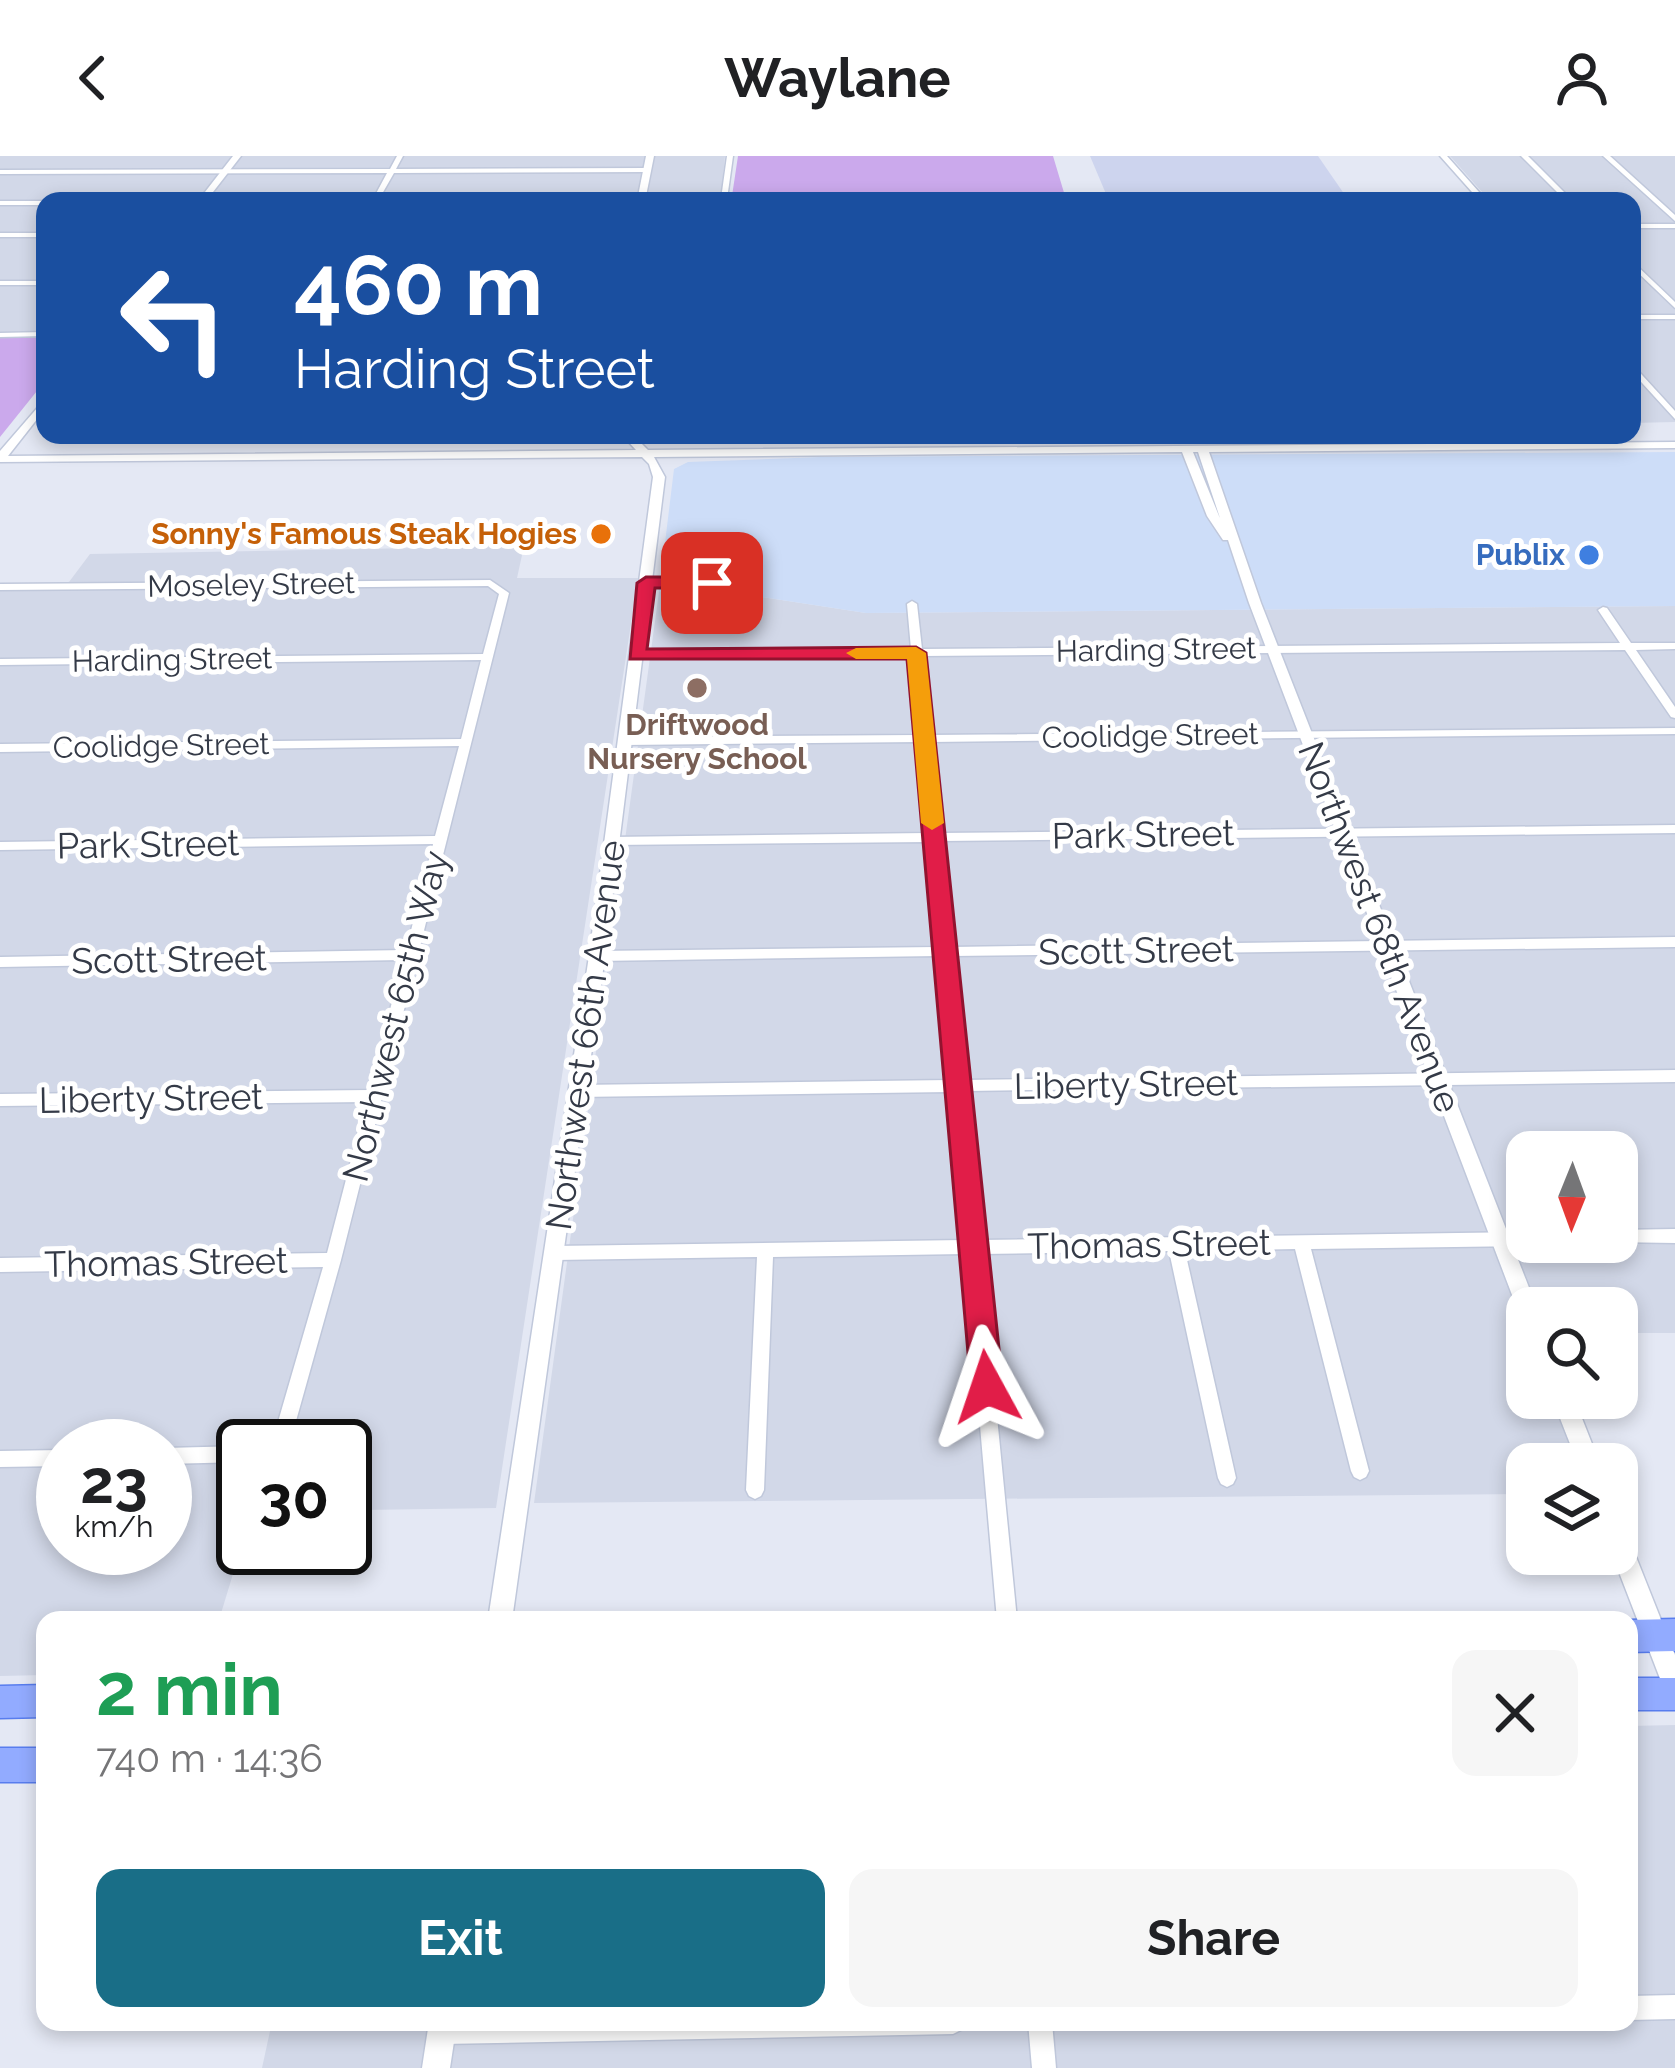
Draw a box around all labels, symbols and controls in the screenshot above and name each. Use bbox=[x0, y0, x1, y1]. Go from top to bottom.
icon: back bbox=[60, 45, 126, 111]
icon: person bbox=[1549, 45, 1615, 111]
text: Waylane bbox=[724, 46, 951, 110]
text: 460 m bbox=[294, 236, 543, 335]
icon: left bbox=[96, 240, 252, 396]
text: Harding Street bbox=[294, 337, 655, 401]
place label: Sonny's Famous Steak Hogies bbox=[151, 516, 577, 551]
marker: Sonny's Famous Steak Hogies bbox=[588, 521, 614, 547]
pin bbox=[661, 532, 763, 634]
place label: Publix bbox=[1476, 537, 1565, 572]
marker: Publix bbox=[1576, 542, 1602, 568]
icon: arrive bbox=[679, 550, 745, 616]
street label: Moseley Street bbox=[147, 565, 355, 604]
street label: Harding Street bbox=[1055, 630, 1257, 669]
street label: Harding Street bbox=[71, 640, 273, 679]
marker: Driftwood Nursery School bbox=[684, 675, 710, 701]
place label: Driftwood Nursery School bbox=[587, 707, 807, 776]
street label: Coolidge Street bbox=[1041, 716, 1259, 755]
street label: Coolidge Street bbox=[52, 726, 270, 765]
street label: Northwest 68th Avenue bbox=[1290, 736, 1470, 1118]
street label: Park Street bbox=[1051, 811, 1235, 857]
street label: Park Street bbox=[56, 821, 240, 867]
street label: Northwest 66th Avenue bbox=[537, 837, 633, 1233]
street label: Northwest 65th Way bbox=[334, 846, 456, 1186]
street label: Scott Street bbox=[1038, 927, 1234, 973]
street label: Scott Street bbox=[71, 936, 267, 982]
street label: Liberty Street bbox=[1013, 1061, 1239, 1107]
street label: Liberty Street bbox=[38, 1075, 264, 1121]
north arrow bbox=[1506, 1131, 1638, 1263]
map controls bbox=[1506, 1131, 1638, 1575]
street label: Thomas Street bbox=[1027, 1221, 1271, 1267]
street label: Thomas Street bbox=[44, 1239, 288, 1285]
button: search bbox=[1506, 1287, 1638, 1419]
position arrow bbox=[924, 1324, 1050, 1450]
speed limit sign: 30 bbox=[216, 1419, 372, 1575]
button: layers bbox=[1506, 1443, 1638, 1575]
text: 23 bbox=[80, 1447, 148, 1517]
text: km/h bbox=[74, 1509, 154, 1544]
text: 2 min bbox=[96, 1647, 283, 1732]
button: close bbox=[1452, 1650, 1578, 1776]
text: 740 m · 14:36 bbox=[96, 1735, 323, 1781]
button: Exit bbox=[96, 1869, 825, 2007]
button: Share bbox=[849, 1869, 1578, 2007]

